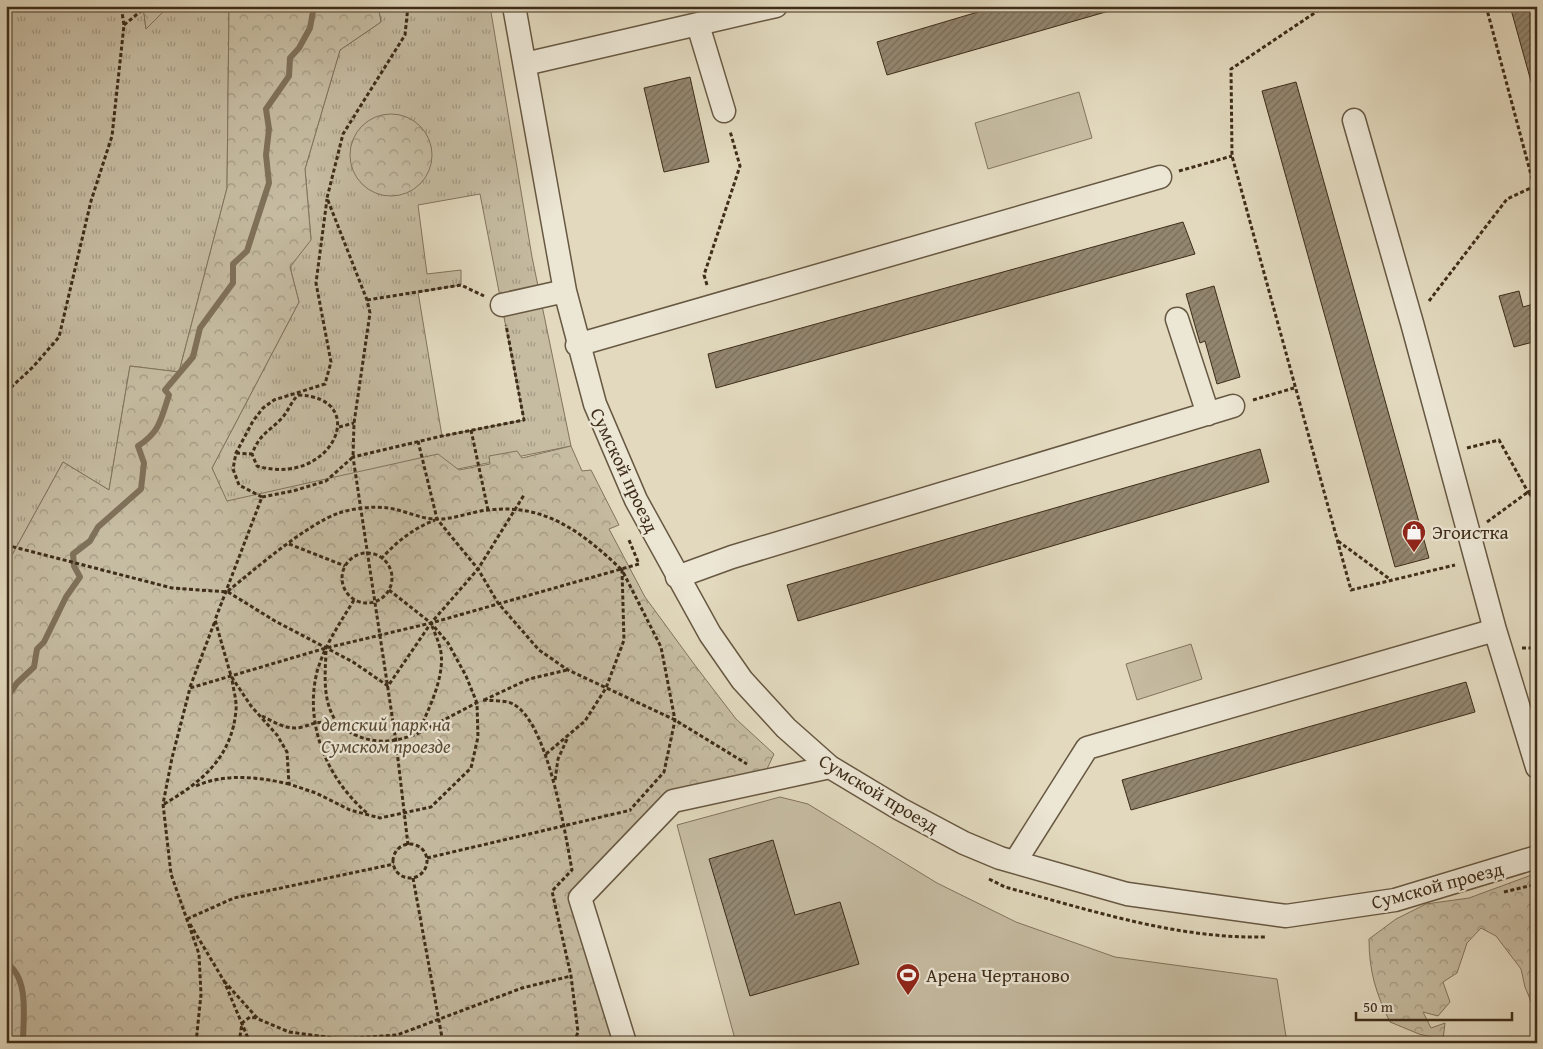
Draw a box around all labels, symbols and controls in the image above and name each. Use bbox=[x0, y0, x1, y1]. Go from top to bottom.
street label: Сумской проезд bbox=[584, 403, 666, 537]
place label: Эгоистка bbox=[1432, 518, 1508, 546]
shop icon: Эгоистка bbox=[1401, 519, 1427, 553]
park label: детский парк на Сумском проезде bbox=[321, 710, 451, 760]
street label: Сумской проезд bbox=[814, 746, 944, 840]
street label: Сумской проезд bbox=[1368, 854, 1506, 916]
place label: Арена Чертаново bbox=[926, 961, 1070, 989]
sports icon: Арена Чертаново bbox=[895, 962, 921, 996]
scale bar bbox=[1356, 989, 1512, 1021]
text: 50 m bbox=[1363, 996, 1394, 1017]

